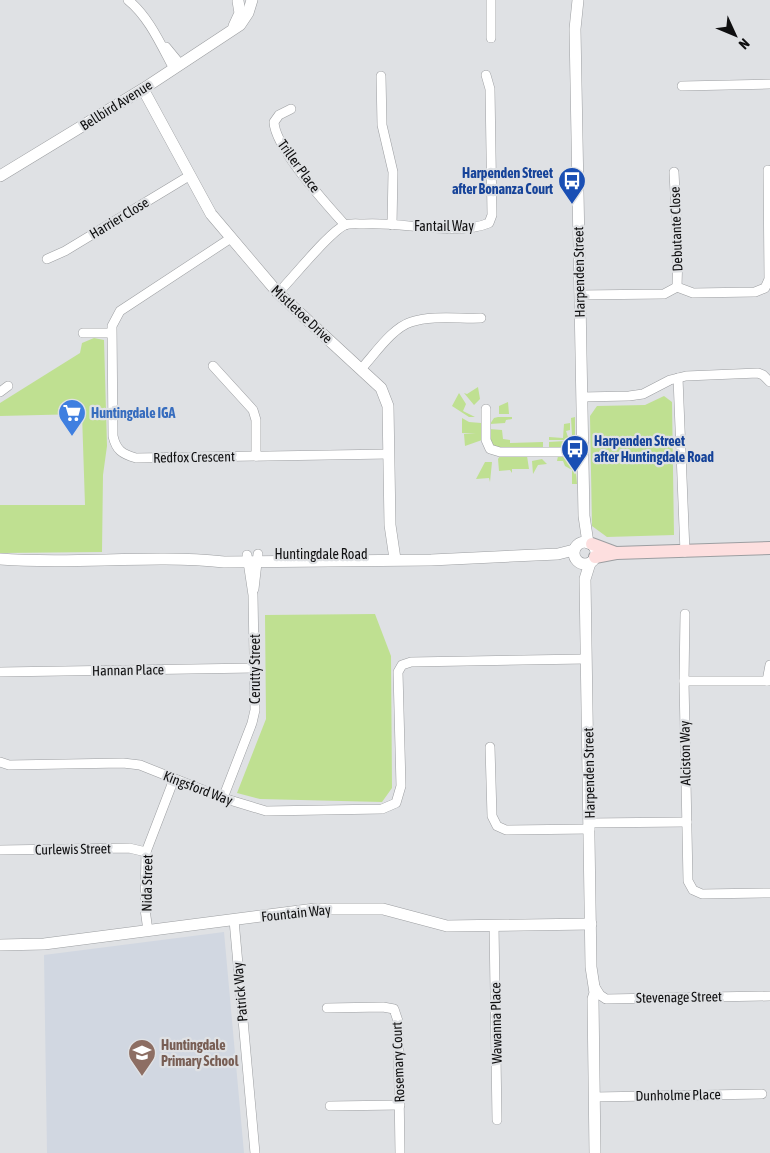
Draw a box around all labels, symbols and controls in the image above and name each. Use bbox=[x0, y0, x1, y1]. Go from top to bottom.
north arrow bbox=[710, 10, 760, 60]
text: N bbox=[736, 36, 753, 53]
street label: Bellbird Avenue bbox=[77, 77, 155, 133]
street label: Triller Place bbox=[275, 137, 323, 195]
place label: Harpenden Street after Bonanza Court bbox=[452, 165, 553, 197]
bus stop icon: Harpenden Street after Bonanza Court bbox=[557, 166, 587, 205]
street label: Debutante Close bbox=[667, 186, 685, 272]
street label: Harrier Close bbox=[86, 194, 152, 242]
street label: Fantail Way bbox=[414, 218, 474, 234]
street label: Harpenden Street bbox=[570, 226, 588, 318]
street label: Mistletoe Drive bbox=[268, 282, 336, 346]
supermarket icon: Huntingdale IGA bbox=[57, 398, 87, 437]
place label: Huntingdale IGA bbox=[91, 405, 175, 421]
place label: Harpenden Street after Huntingdale Road bbox=[594, 433, 714, 465]
bus stop icon: Harpenden Street after Huntingdale Road bbox=[560, 434, 590, 473]
street label: Redfox Crescent bbox=[153, 448, 235, 466]
street label: Huntingdale Road bbox=[274, 546, 368, 562]
street label: Cerutty Street bbox=[247, 634, 263, 704]
street label: Hannan Place bbox=[92, 661, 164, 679]
street label: Alciston Way bbox=[676, 720, 694, 786]
street label: Harpenden Street bbox=[580, 727, 598, 819]
street label: Kingsford Way bbox=[161, 767, 235, 809]
street label: Curlewis Street bbox=[35, 840, 111, 858]
street label: Nida Street bbox=[139, 854, 155, 912]
street label: Fountain Way bbox=[260, 901, 332, 925]
street label: Patrick Way bbox=[229, 961, 251, 1022]
street label: Wawanna Place bbox=[487, 982, 505, 1064]
street label: Stevenage Street bbox=[636, 988, 722, 1006]
street label: Rosemary Court bbox=[389, 1021, 407, 1103]
place label: Huntingdale Primary School bbox=[161, 1037, 239, 1069]
school or university icon: Huntingdale Primary School bbox=[127, 1038, 157, 1077]
street label: Dunholme Place bbox=[635, 1086, 721, 1104]

